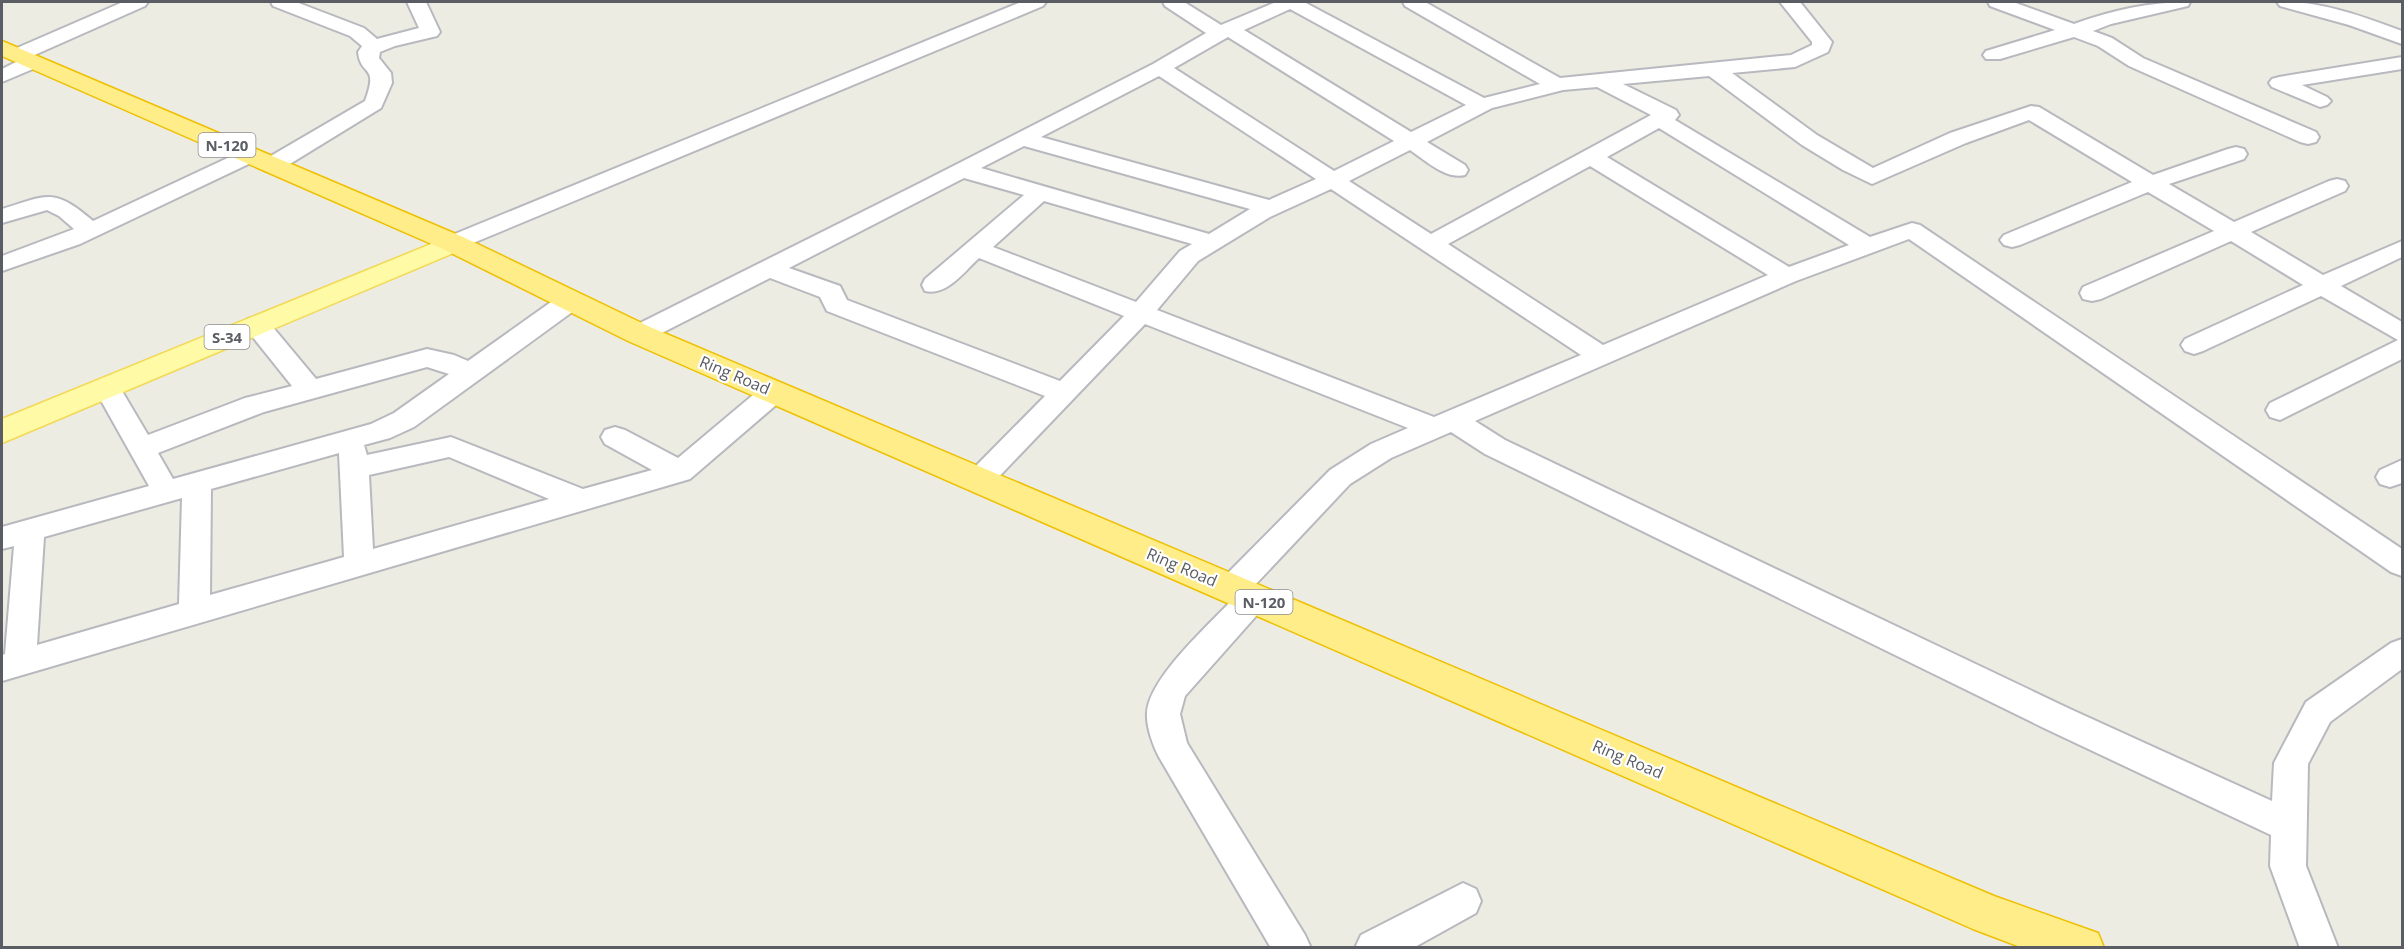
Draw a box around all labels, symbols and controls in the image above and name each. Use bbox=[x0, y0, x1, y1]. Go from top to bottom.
road number: N-120 bbox=[198, 133, 256, 157]
road number: S-34 bbox=[204, 325, 250, 349]
street label: Ring Road bbox=[696, 350, 774, 400]
street label: Ring Road bbox=[1143, 542, 1221, 592]
road number: N-120 bbox=[1236, 590, 1292, 614]
street label: Ring Road bbox=[1589, 734, 1667, 784]

